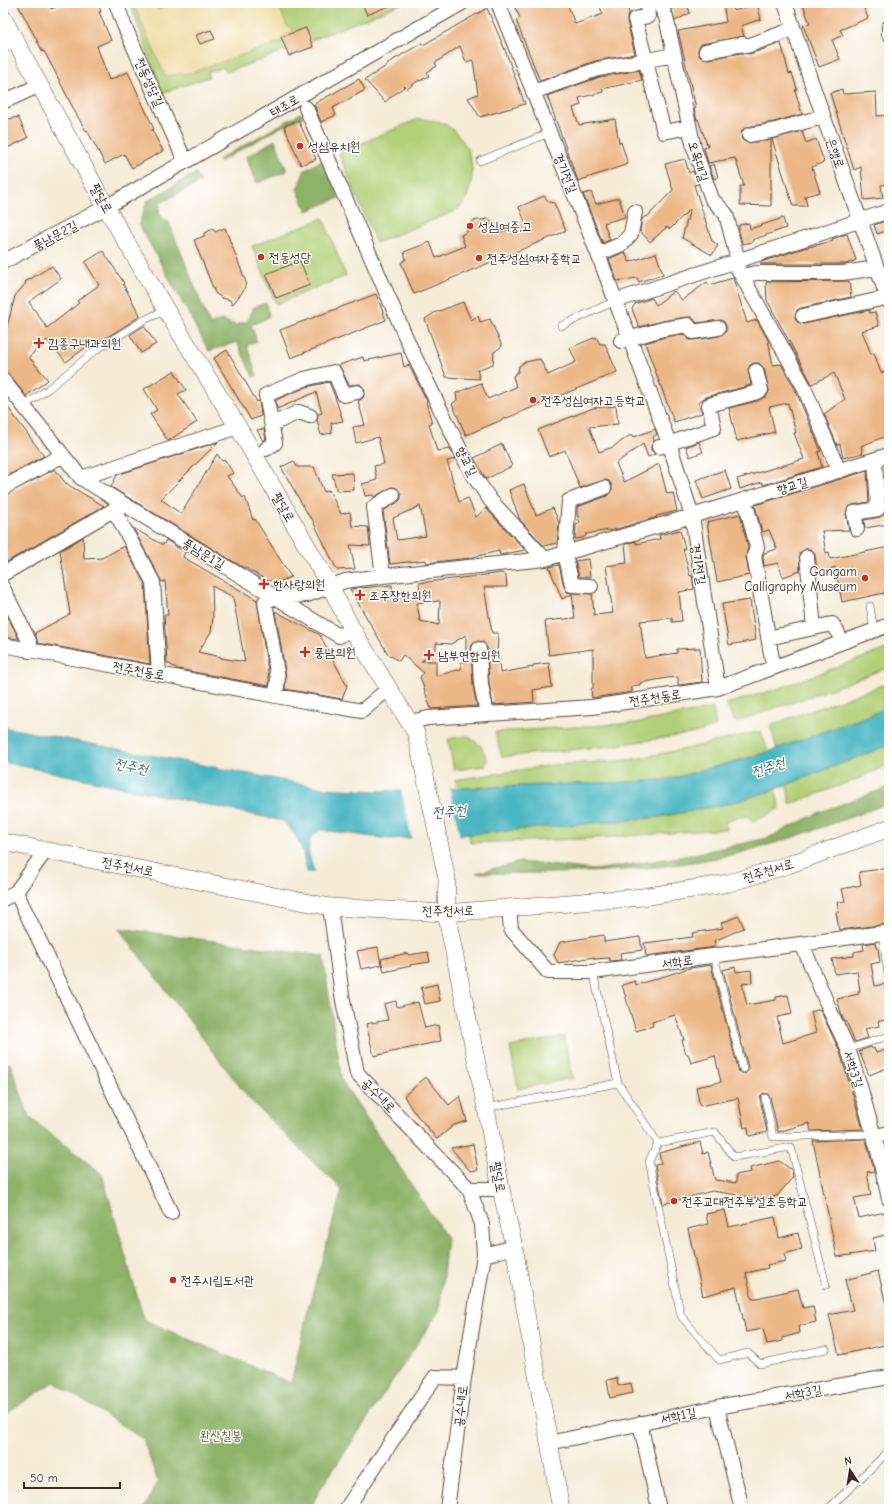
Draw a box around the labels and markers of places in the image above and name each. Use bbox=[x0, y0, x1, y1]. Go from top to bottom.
place label: 성심유치원 bbox=[308, 139, 360, 154]
marker: 성심유치원 bbox=[295, 141, 305, 151]
place label: 성심여중,고 bbox=[478, 219, 532, 234]
marker: 성심여중,고 bbox=[465, 221, 475, 231]
place label: 전동성당 bbox=[269, 250, 311, 265]
place label: 전주성심여자중학교 bbox=[487, 251, 581, 266]
marker: 전동성당 bbox=[256, 252, 266, 262]
marker: 전주성심여자중학교 bbox=[474, 253, 484, 263]
place label: 김종구내과의원 bbox=[48, 336, 121, 351]
marker: 김종구내과의원 bbox=[33, 337, 45, 349]
place label: 전주성심여자고등학교 bbox=[541, 393, 646, 408]
marker: 전주성심여자고등학교 bbox=[528, 395, 538, 405]
place label: Gangam Calligraphy Museum bbox=[744, 564, 857, 594]
marker: Gangam Calligraphy Museum bbox=[860, 573, 870, 583]
place label: 한사랑의원 bbox=[273, 577, 325, 592]
marker: 한사랑의원 bbox=[258, 578, 270, 590]
place label: 조주장한의원 bbox=[369, 588, 432, 603]
marker: 조주장한의원 bbox=[354, 589, 366, 601]
place label: 풍남의원 bbox=[314, 645, 356, 660]
marker: 풍남의원 bbox=[299, 646, 311, 658]
place label: 남부연합의원 bbox=[438, 648, 501, 663]
marker: 남부연합의원 bbox=[423, 649, 435, 661]
place label: 전주교대전주부설초등학교 bbox=[682, 1194, 808, 1209]
marker: 전주교대전주부설초등학교 bbox=[669, 1196, 679, 1206]
place label: 전주시립도서관 bbox=[181, 1273, 254, 1288]
marker: 전주시립도서관 bbox=[168, 1275, 178, 1285]

